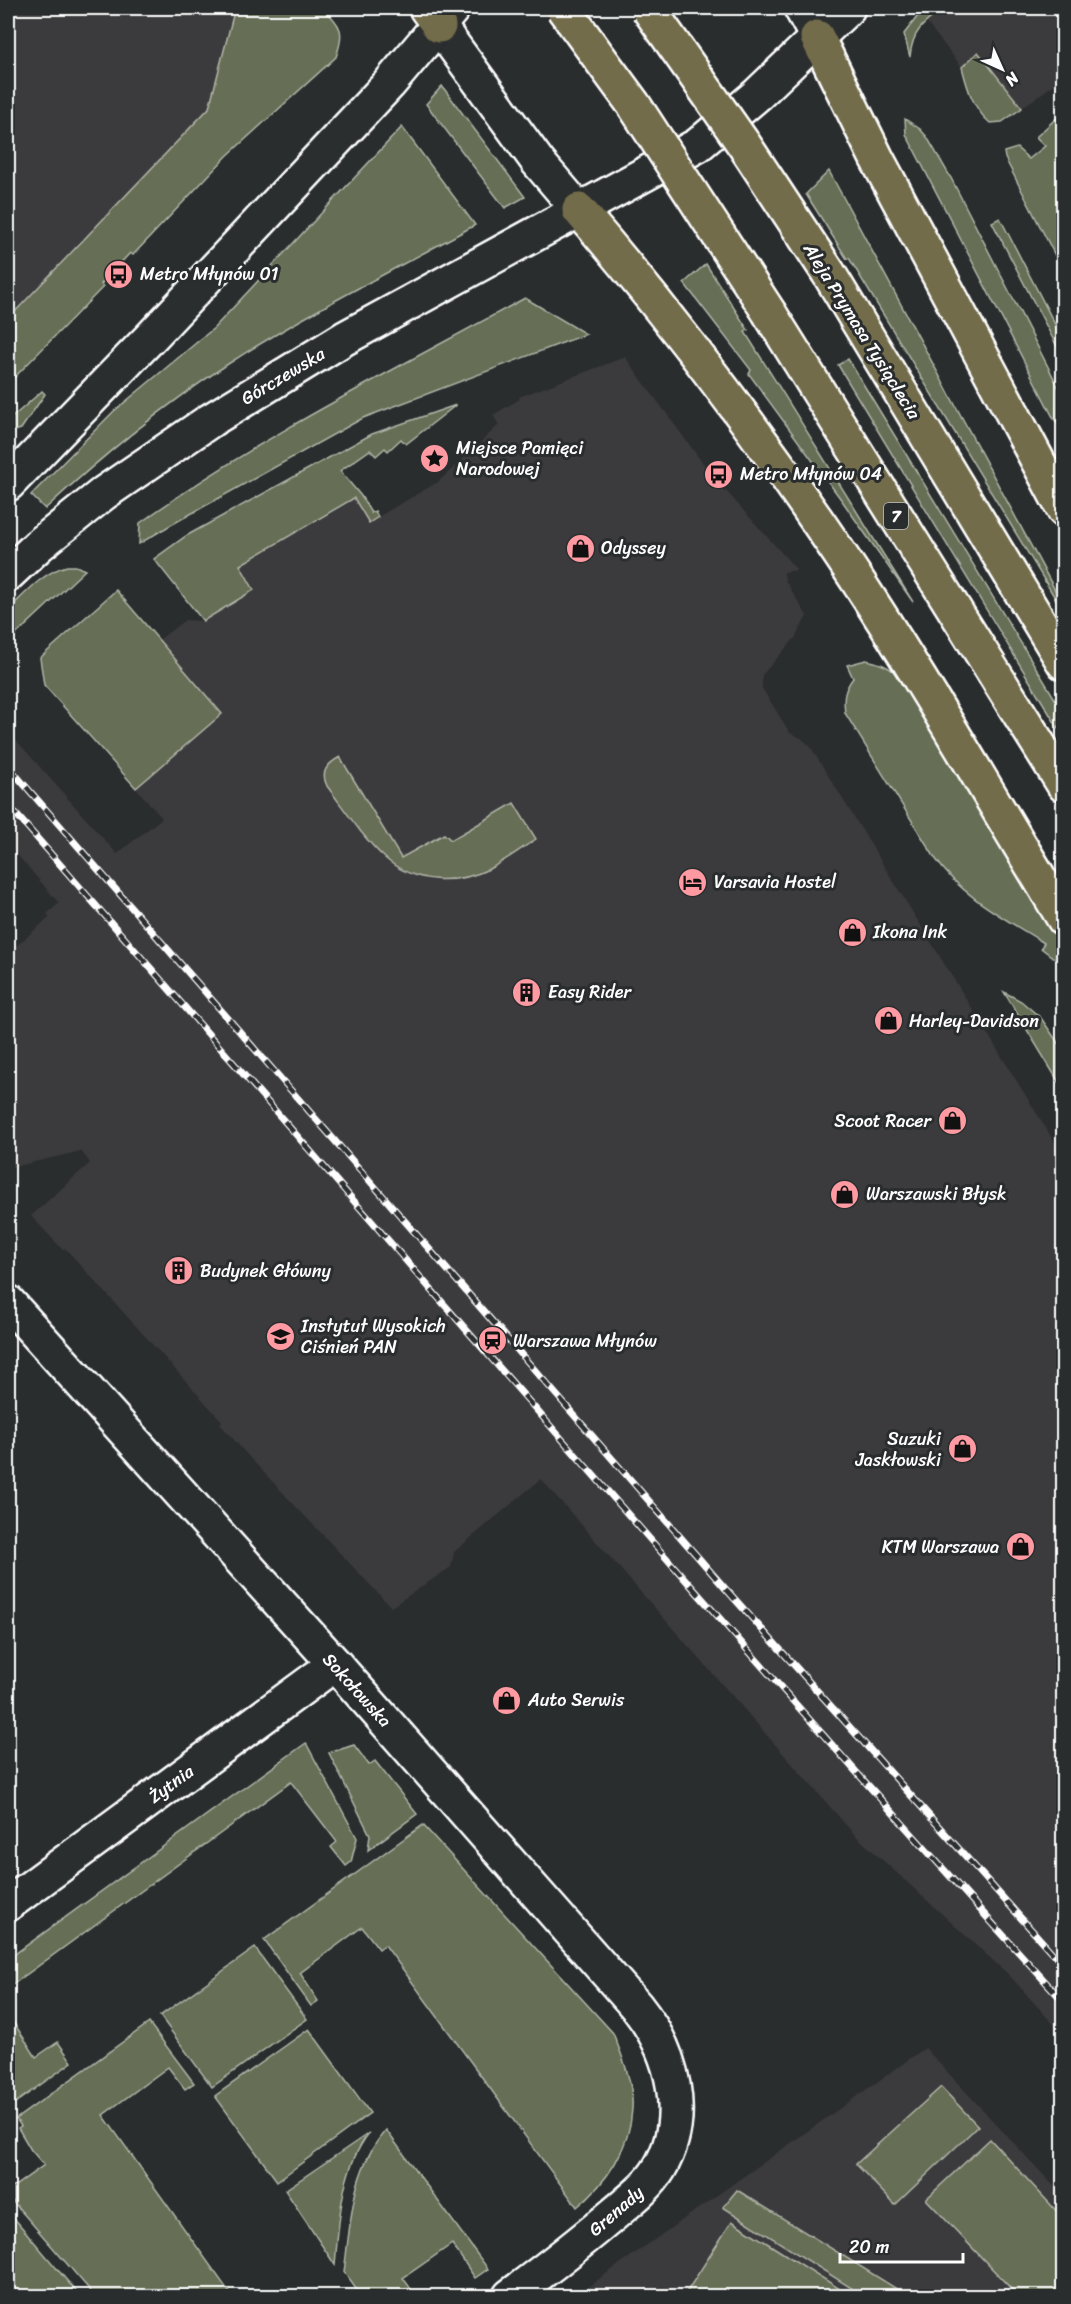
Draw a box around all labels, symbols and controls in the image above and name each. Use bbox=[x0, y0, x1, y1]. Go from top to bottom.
north arrow bbox=[972, 39, 1032, 99]
text: N bbox=[997, 64, 1027, 94]
street label: Aleja Prymasa Tysiąclecia bbox=[794, 236, 930, 426]
bus stop icon: Metro Młynów 01 bbox=[103, 258, 135, 290]
place label: Metro Młynów 01 bbox=[140, 258, 279, 290]
street label: Górczewska bbox=[235, 338, 332, 414]
place label: Miejsce Pamięci Narodowej bbox=[456, 432, 584, 485]
place icon: Miejsce Pamięci Narodowej bbox=[419, 442, 451, 474]
bus stop icon: Metro Młynów 04 bbox=[703, 458, 735, 490]
place label: Metro Młynów 04 bbox=[740, 458, 882, 490]
road number: 7 bbox=[884, 503, 908, 529]
shop icon: Odyssey bbox=[564, 532, 596, 564]
place label: Odyssey bbox=[601, 532, 666, 564]
hotel icon: Varsavia Hostel bbox=[677, 866, 709, 898]
place label: Varsavia Hostel bbox=[714, 866, 837, 898]
shop icon: Ikona Ink bbox=[836, 916, 868, 948]
place label: Ikona Ink bbox=[872, 916, 948, 948]
building icon: Easy Rider bbox=[511, 976, 543, 1008]
place label: Easy Rider bbox=[548, 976, 632, 1008]
shop icon: Harley-Davidson bbox=[872, 1005, 904, 1037]
place label: Harley-Davidson bbox=[909, 1005, 1039, 1037]
place label: Scoot Racer bbox=[834, 1105, 933, 1137]
shop icon: Scoot Racer bbox=[936, 1105, 968, 1137]
shop icon: Warszawski Błysk bbox=[829, 1178, 861, 1210]
place label: Warszawski Błysk bbox=[866, 1178, 1007, 1210]
building icon: Budynek Główny bbox=[163, 1255, 195, 1287]
place label: Budynek Główny bbox=[200, 1255, 332, 1287]
place label: Instytut Wysokich Ciśnień PAN bbox=[300, 1310, 446, 1363]
school or university icon: Instytut Wysokich Ciśnień PAN bbox=[264, 1320, 296, 1352]
station icon: Warszawa Młynów bbox=[476, 1325, 508, 1357]
place label: Warszawa Młynów bbox=[513, 1325, 657, 1357]
place label: Suzuki Jaskłowski bbox=[854, 1423, 942, 1476]
shop icon: Suzuki Jaskłowski bbox=[946, 1433, 978, 1465]
place label: KTM Warszawa bbox=[882, 1531, 999, 1563]
shop icon: KTM Warszawa bbox=[1004, 1531, 1036, 1563]
street label: Sokołowska bbox=[314, 1645, 400, 1735]
shop icon: Auto Serwis bbox=[491, 1684, 523, 1716]
place label: Auto Serwis bbox=[527, 1684, 625, 1716]
street label: Żytnia bbox=[141, 1756, 202, 1812]
street label: Grenady bbox=[581, 2177, 652, 2245]
scale bar bbox=[840, 2226, 963, 2264]
text: 20 m bbox=[849, 2231, 889, 2263]

